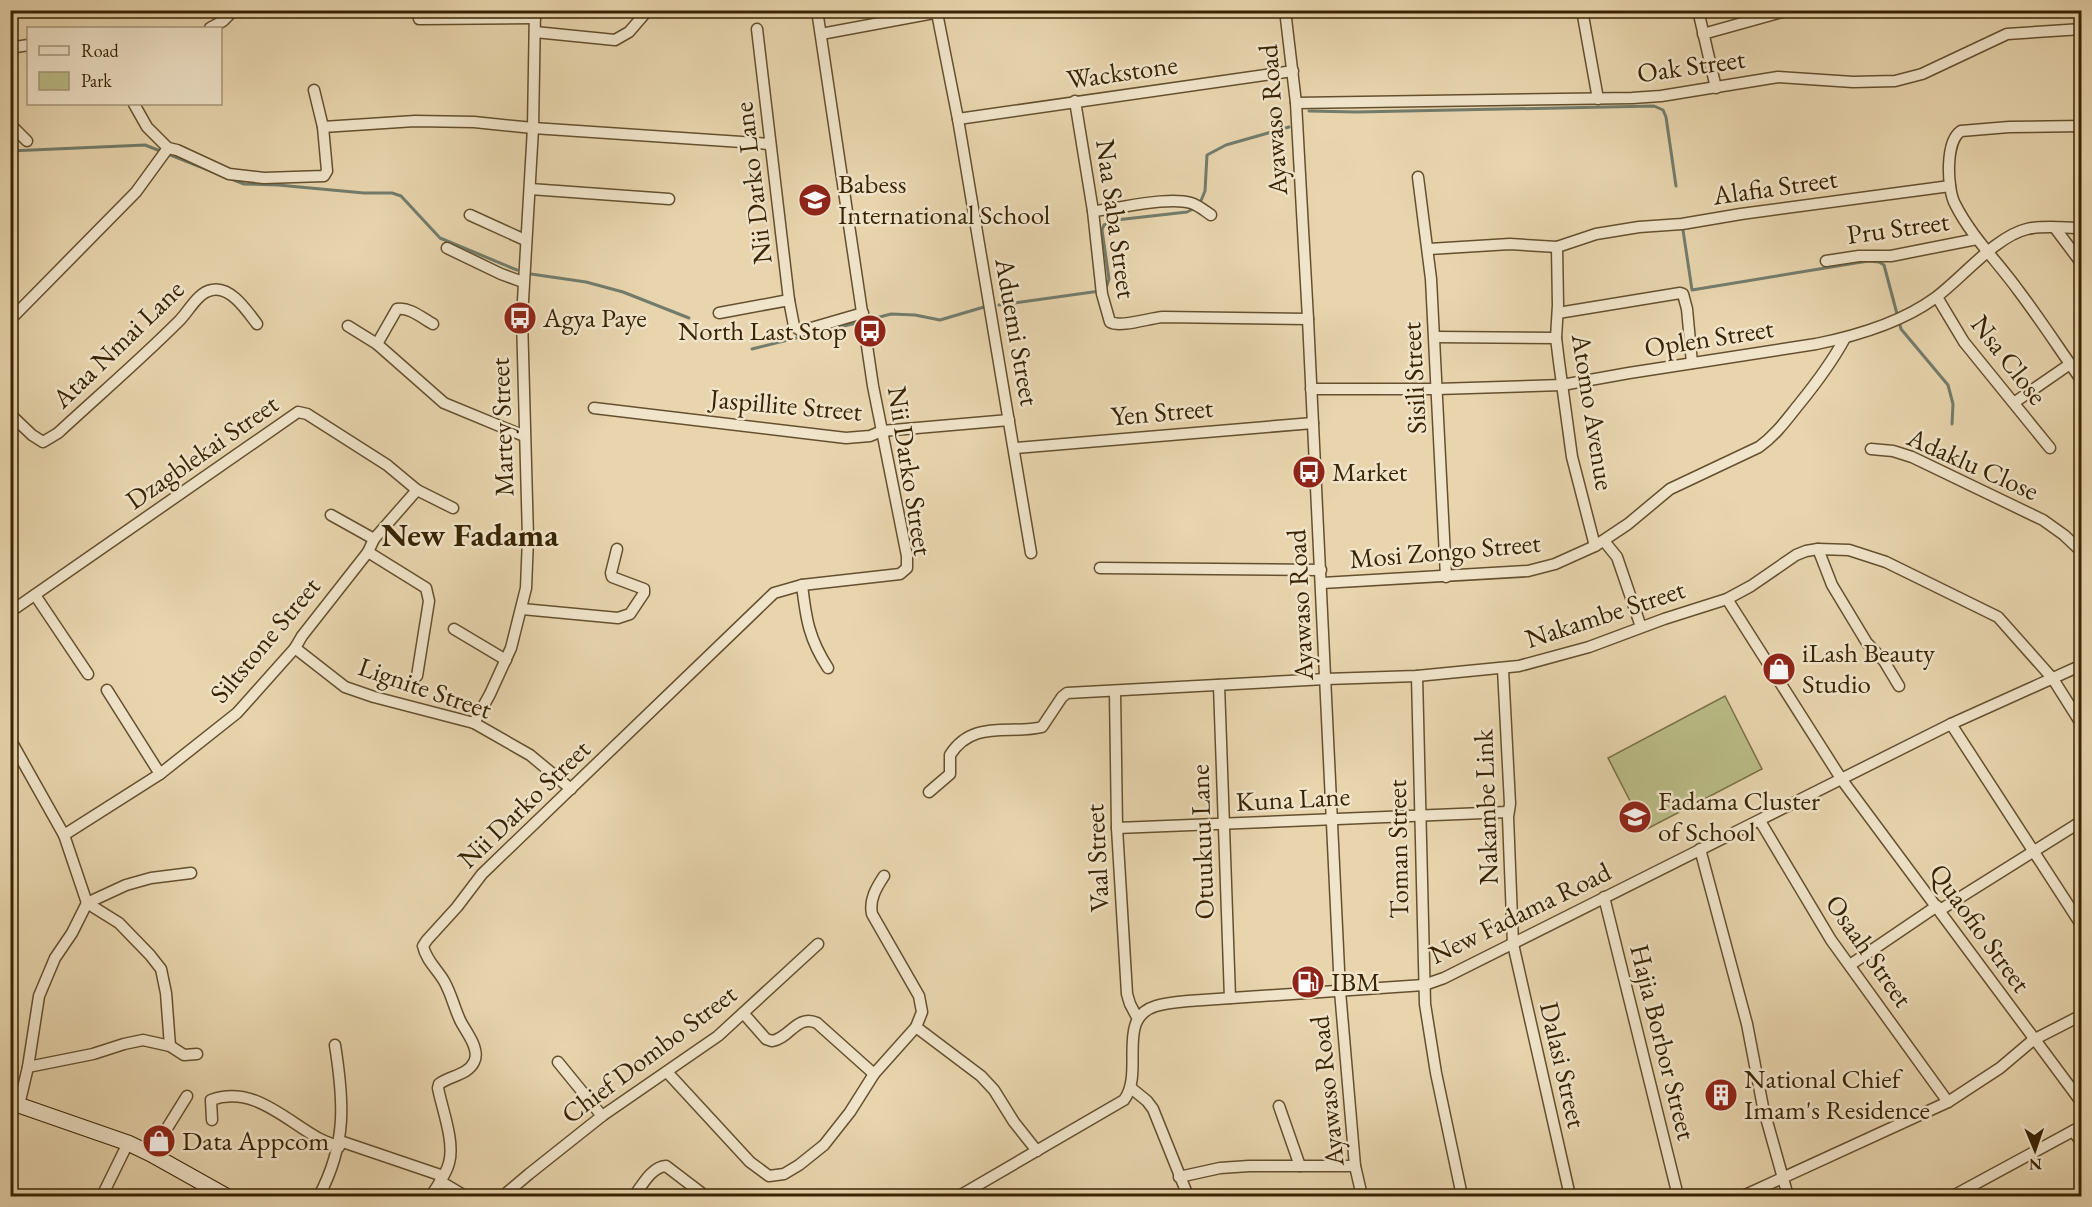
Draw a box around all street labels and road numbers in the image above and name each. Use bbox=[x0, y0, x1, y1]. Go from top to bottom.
street label: Oak Street bbox=[1635, 41, 1748, 90]
street label: Ayawaso Road bbox=[1250, 43, 1295, 198]
street label: Wackstone bbox=[1064, 46, 1180, 97]
street label: Nii Darko Lane bbox=[725, 100, 780, 266]
street label: Naa Saba Street bbox=[1088, 137, 1145, 301]
street label: Alafia Street bbox=[1709, 160, 1840, 213]
street label: Pru Street bbox=[1845, 203, 1952, 252]
street label: Aduemi Street bbox=[987, 254, 1048, 409]
street label: Ataa Nmai Lane bbox=[43, 272, 191, 416]
street label: Nsa Close bbox=[1963, 308, 2055, 412]
street label: Oplen Street bbox=[1642, 310, 1776, 365]
street label: Sisili Street bbox=[1393, 321, 1434, 435]
street label: Atomo Avenue bbox=[1564, 330, 1623, 493]
street label: Martey Street bbox=[482, 356, 521, 497]
street label: Jaspillite Street bbox=[707, 380, 864, 429]
street label: Nii Darko Street bbox=[880, 384, 941, 559]
street label: Dzagblekai Street bbox=[119, 386, 285, 517]
street label: Yen Street bbox=[1109, 390, 1215, 433]
street label: Adaklu Close bbox=[1901, 419, 2044, 508]
street label: Mosi Zongo Street bbox=[1348, 525, 1542, 576]
street label: Ayawaso Road bbox=[1278, 528, 1321, 682]
street label: Siltstone Street bbox=[202, 569, 328, 710]
street label: Nakambe Street bbox=[1521, 571, 1690, 656]
street label: Lignite Street bbox=[354, 648, 497, 727]
street label: Nakambe Link bbox=[1465, 728, 1506, 885]
street label: Nii Darko Street bbox=[450, 731, 598, 876]
street label: Otuukuu Lane bbox=[1181, 764, 1222, 920]
street label: Kuna Lane bbox=[1235, 778, 1351, 819]
street label: Toman Street bbox=[1379, 779, 1416, 919]
street label: Vaal Street bbox=[1076, 803, 1117, 913]
street label: New Fadama Road bbox=[1423, 853, 1617, 972]
street label: Quaofio Street bbox=[1922, 856, 2039, 1000]
street label: Osaah Street bbox=[1818, 888, 1921, 1014]
street label: Hajia Borbor Street bbox=[1622, 940, 1705, 1144]
street label: Chief Dombo Street bbox=[554, 976, 744, 1131]
street label: Dalasi Street bbox=[1532, 998, 1595, 1132]
street label: Ayawaso Road bbox=[1301, 1014, 1352, 1169]

